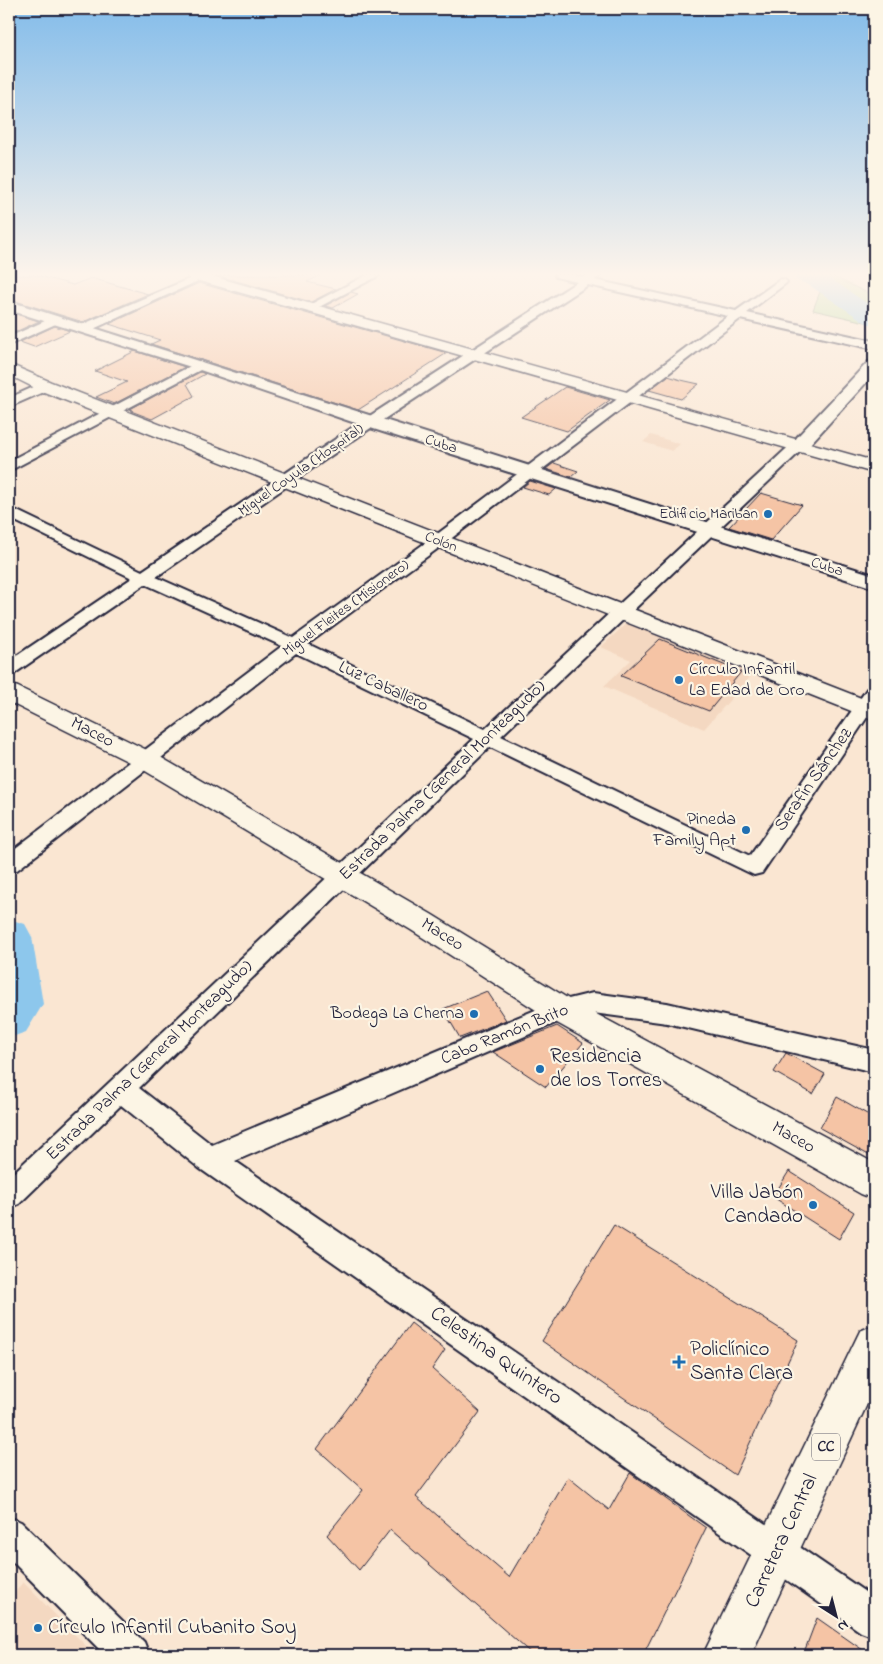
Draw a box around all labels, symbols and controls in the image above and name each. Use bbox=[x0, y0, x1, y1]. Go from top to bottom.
street label: Miguel Coyula (Hospital) bbox=[234, 418, 369, 522]
street label: Cuba bbox=[422, 428, 460, 460]
place label: Edificio Mariban bbox=[659, 503, 758, 525]
marker: Edificio Mariban bbox=[762, 508, 774, 520]
street label: Colón bbox=[422, 526, 460, 558]
street label: Cuba bbox=[808, 551, 846, 583]
street label: Miguel Fleites (Misionero) bbox=[278, 554, 415, 662]
street label: Luz Caballero bbox=[334, 655, 432, 719]
place label: Círculo Infantil La Edad de Oro bbox=[689, 657, 805, 704]
marker: Círculo Infantil La Edad de Oro bbox=[673, 674, 685, 686]
street label: Estrada Palma (General Monteagudo) bbox=[334, 675, 553, 888]
street label: Maceo bbox=[66, 711, 118, 755]
street label: Serafín Sánchez bbox=[768, 722, 860, 837]
place label: Pineda Family Apt bbox=[652, 807, 736, 854]
marker: Pineda Family Apt bbox=[740, 824, 752, 836]
street label: Maceo bbox=[416, 912, 468, 958]
street label: Estrada Palma (General Monteagudo) bbox=[41, 955, 260, 1168]
street label: Cabo Ramón Brito bbox=[437, 998, 573, 1072]
place label: Bodega La Cherna bbox=[329, 1001, 464, 1028]
marker: Bodega La Cherna bbox=[468, 1008, 480, 1020]
place label: Residencia de los Torres bbox=[550, 1042, 662, 1096]
marker: Residencia de los Torres bbox=[534, 1063, 546, 1075]
street label: Maceo bbox=[767, 1115, 819, 1161]
place label: Villa Jabón Candado bbox=[710, 1178, 803, 1232]
marker: Villa Jabón Candado bbox=[807, 1199, 819, 1211]
street label: Celestina Quintero bbox=[424, 1299, 568, 1413]
place label: Policlínico Santa Clara bbox=[690, 1335, 793, 1389]
marker: Policlínico Santa Clara bbox=[672, 1355, 686, 1369]
road number: CC bbox=[812, 1434, 840, 1460]
street label: Carretera Central bbox=[738, 1469, 826, 1613]
north arrow bbox=[810, 1592, 860, 1642]
place label: Círculo Infantil Cubanito Soy bbox=[48, 1613, 296, 1645]
text: N bbox=[833, 1614, 853, 1637]
marker: Círculo Infantil Cubanito Soy bbox=[32, 1622, 44, 1634]

